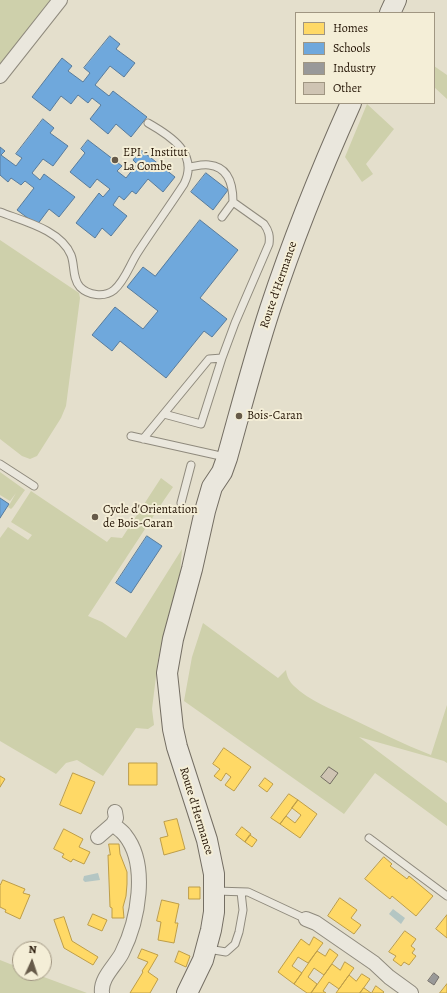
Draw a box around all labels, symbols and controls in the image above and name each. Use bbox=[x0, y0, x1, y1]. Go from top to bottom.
legend bbox=[295, 12, 435, 104]
text: Homes bbox=[333, 20, 368, 36]
text: Schools bbox=[333, 40, 370, 56]
text: Industry bbox=[333, 60, 376, 76]
text: Other bbox=[333, 80, 362, 96]
place label: EPI - Institut La Combe bbox=[123, 146, 188, 174]
marker: EPI - Institut La Combe bbox=[110, 155, 120, 165]
street label: Route d'Hermance bbox=[257, 240, 301, 330]
place label: Bois-Caran bbox=[247, 409, 303, 423]
marker: Bois-Caran bbox=[234, 411, 244, 421]
place label: Cycle d'Orientation de Bois-Caran bbox=[103, 503, 198, 531]
marker: Cycle d'Orientation de Bois-Caran bbox=[90, 512, 100, 522]
street label: Route d'Hermance bbox=[176, 765, 216, 857]
north arrow bbox=[12, 941, 52, 981]
text: N bbox=[28, 942, 37, 957]

